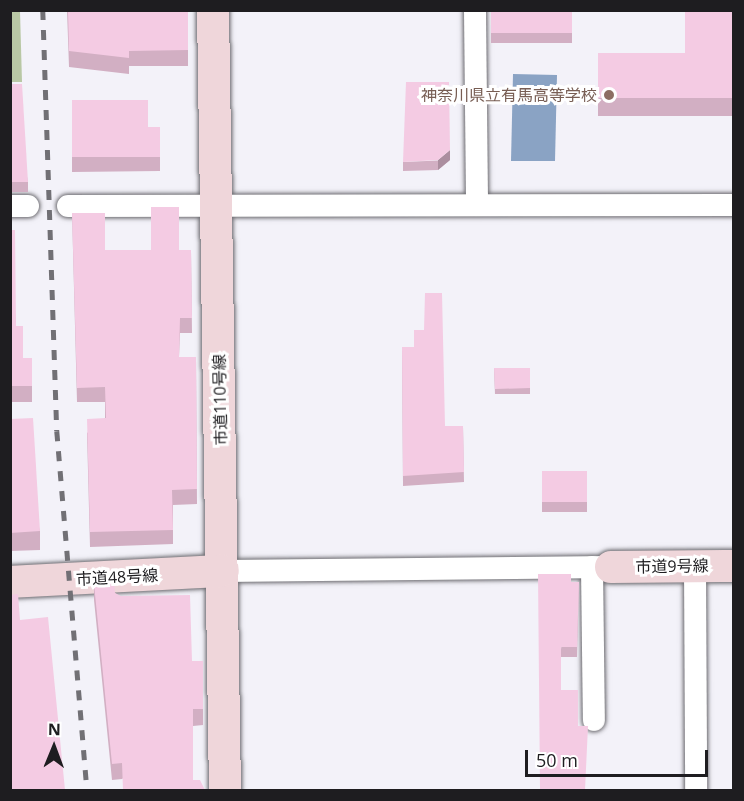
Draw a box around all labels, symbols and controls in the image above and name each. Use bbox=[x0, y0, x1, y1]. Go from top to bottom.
place label: 神奈川県立有馬高等学校 bbox=[421, 85, 597, 105]
marker: 神奈川県立有馬高等学校 bbox=[602, 88, 616, 102]
street label: 市道110号線 bbox=[210, 354, 230, 446]
street label: 市道9号線 bbox=[635, 556, 709, 576]
street label: 市道48号線 bbox=[75, 565, 159, 589]
north arrow bbox=[24, 717, 84, 777]
text: N bbox=[48, 718, 61, 740]
scale bar bbox=[528, 738, 711, 776]
text: 50 m bbox=[536, 748, 578, 772]

